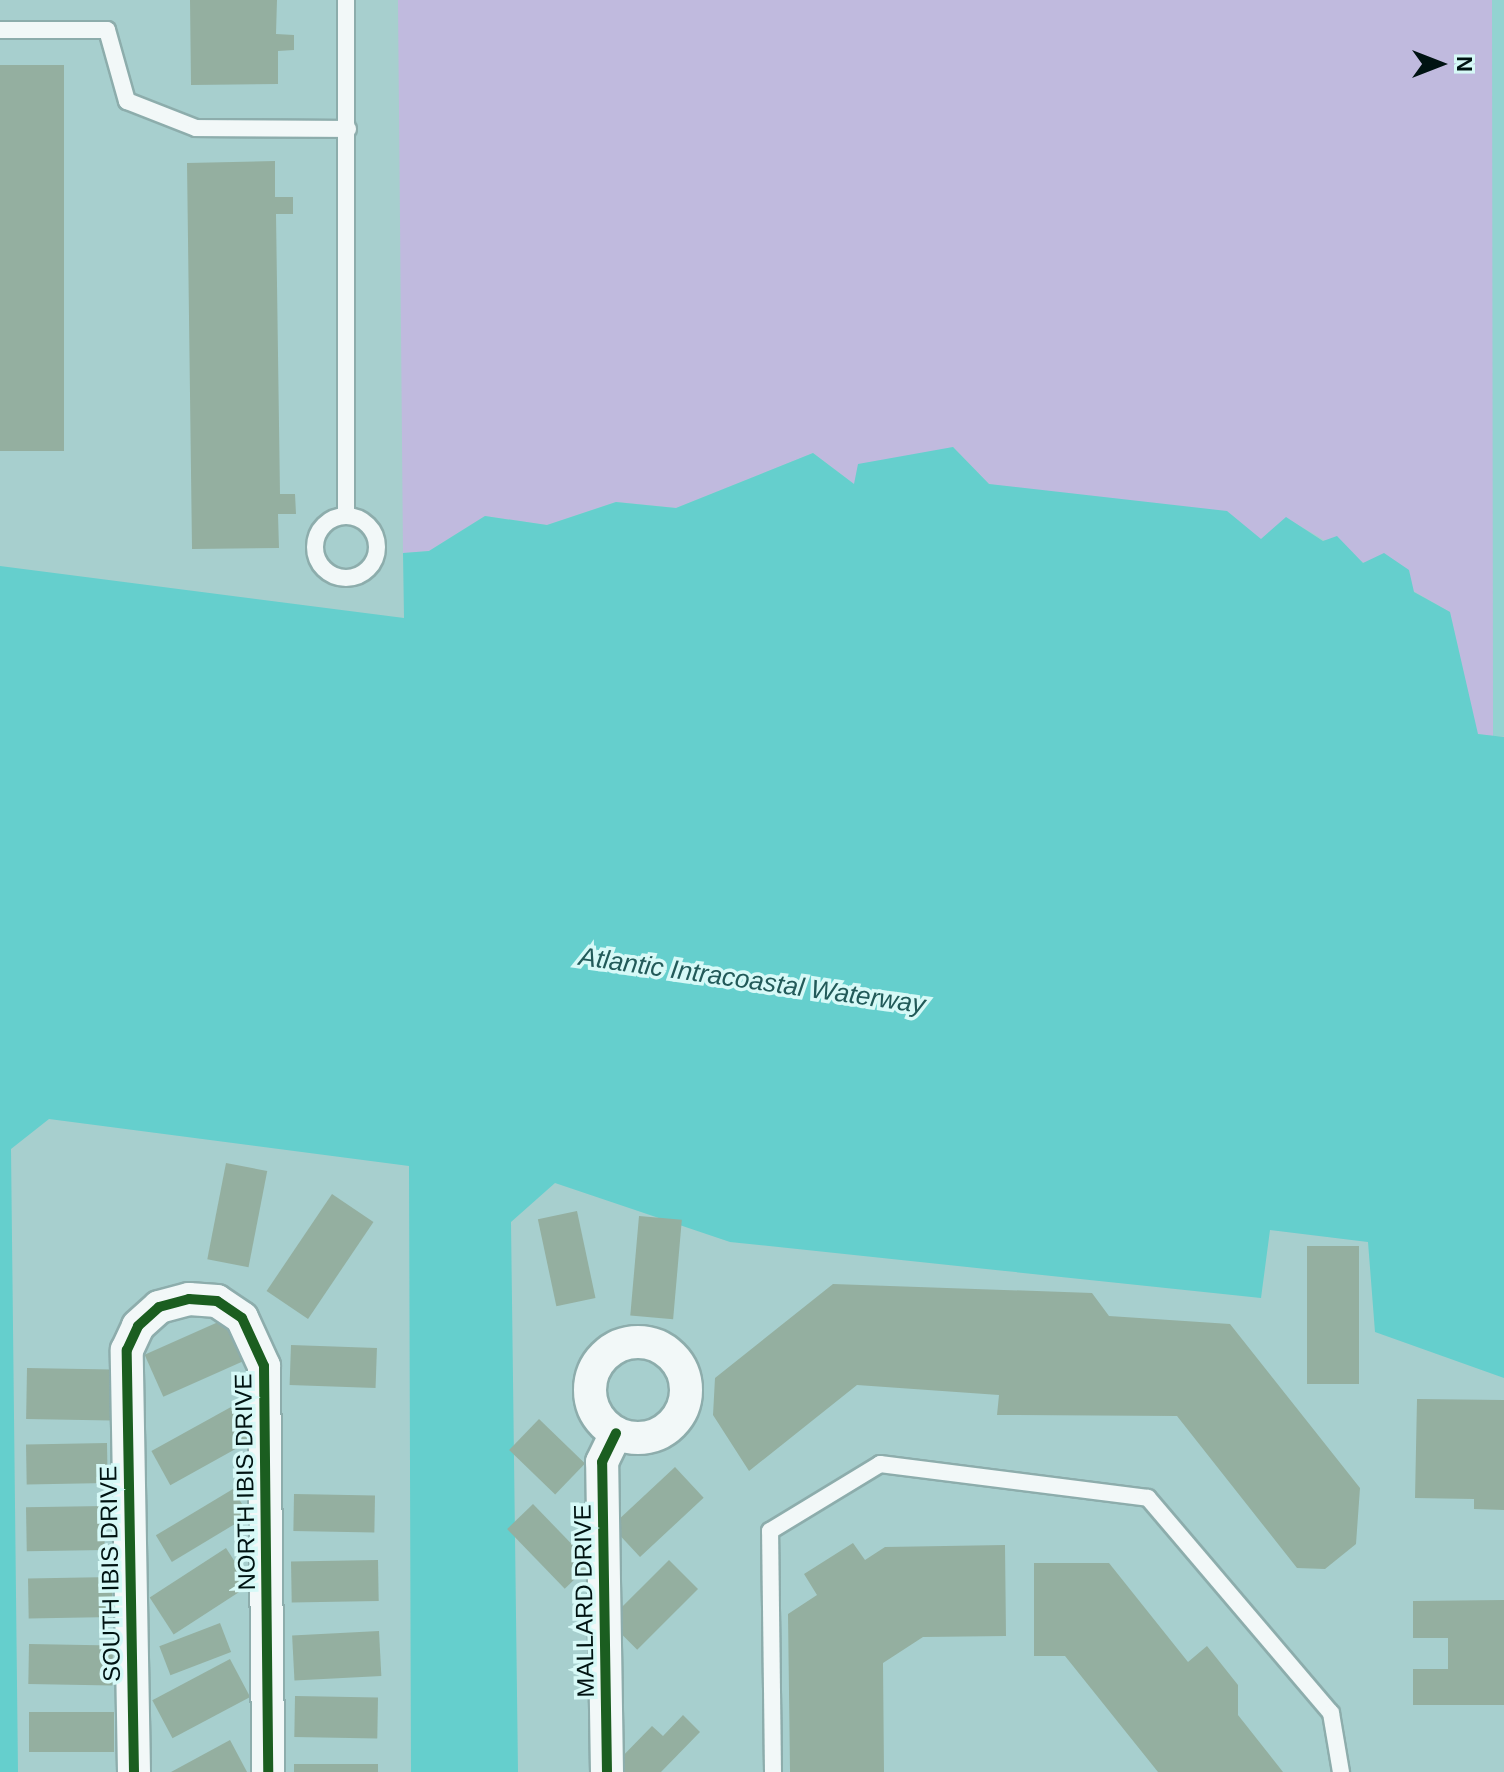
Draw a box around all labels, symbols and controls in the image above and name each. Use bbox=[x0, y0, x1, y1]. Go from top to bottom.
north arrow bbox=[1400, 24, 1480, 104]
text: N bbox=[1452, 56, 1477, 72]
water label: Atlantic Intracoastal Waterway bbox=[577, 941, 927, 1021]
street label: NORTH IBIS DRIVE bbox=[229, 1373, 261, 1591]
street label: SOUTH IBIS DRIVE bbox=[94, 1466, 126, 1682]
street label: MALLARD DRIVE bbox=[568, 1504, 600, 1698]

